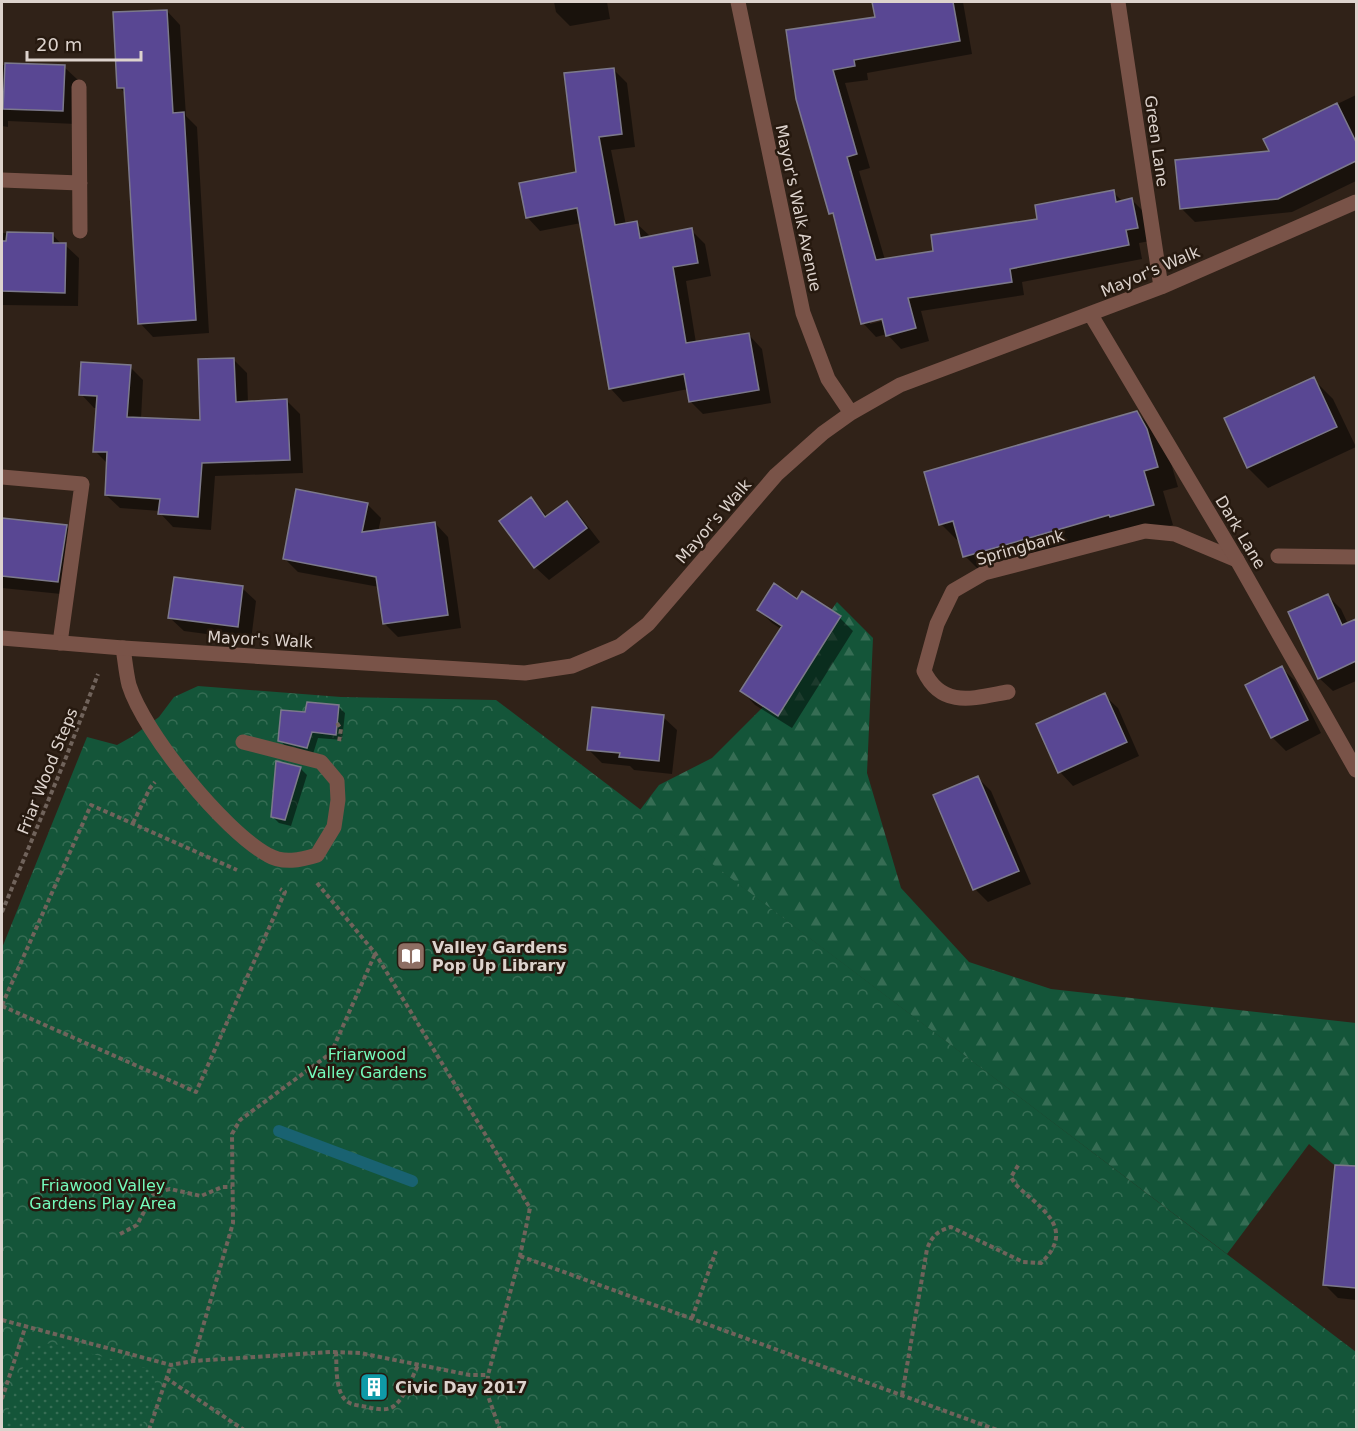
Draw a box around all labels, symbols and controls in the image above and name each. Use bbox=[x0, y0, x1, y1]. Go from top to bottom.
scale bar bbox=[27, 24, 141, 62]
text: 20 m bbox=[36, 34, 82, 55]
street label: Green Lane bbox=[1141, 94, 1172, 188]
street label: Mayor's Walk Avenue bbox=[772, 123, 825, 293]
street label: Mayor's Walk bbox=[1098, 242, 1203, 301]
street label: Mayor's Walk bbox=[672, 475, 756, 567]
street label: Dark Lane bbox=[1211, 492, 1270, 572]
street label: Springbank bbox=[974, 526, 1067, 569]
street label: Mayor's Walk bbox=[207, 627, 314, 652]
street label: Friar Wood Steps bbox=[13, 705, 82, 837]
place label: Valley Gardens Pop Up Library bbox=[432, 938, 567, 975]
library icon: Valley Gardens Pop Up Library bbox=[395, 940, 427, 972]
park label: Friarwood Valley Gardens bbox=[307, 1045, 427, 1082]
park label: Friawood Valley Gardens Play Area bbox=[29, 1176, 177, 1213]
building icon: Civic Day 2017 bbox=[358, 1371, 390, 1403]
place label: Civic Day 2017 bbox=[395, 1378, 527, 1397]

